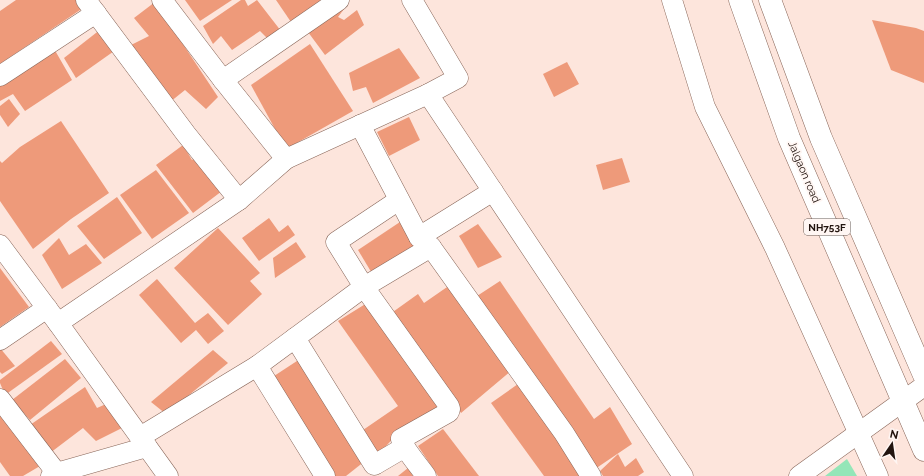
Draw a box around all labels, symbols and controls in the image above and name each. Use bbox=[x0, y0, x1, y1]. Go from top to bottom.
street label: Jalgaon road bbox=[785, 139, 823, 205]
road number: NH753F bbox=[804, 219, 850, 235]
north arrow bbox=[872, 424, 912, 464]
text: N bbox=[889, 427, 900, 442]

